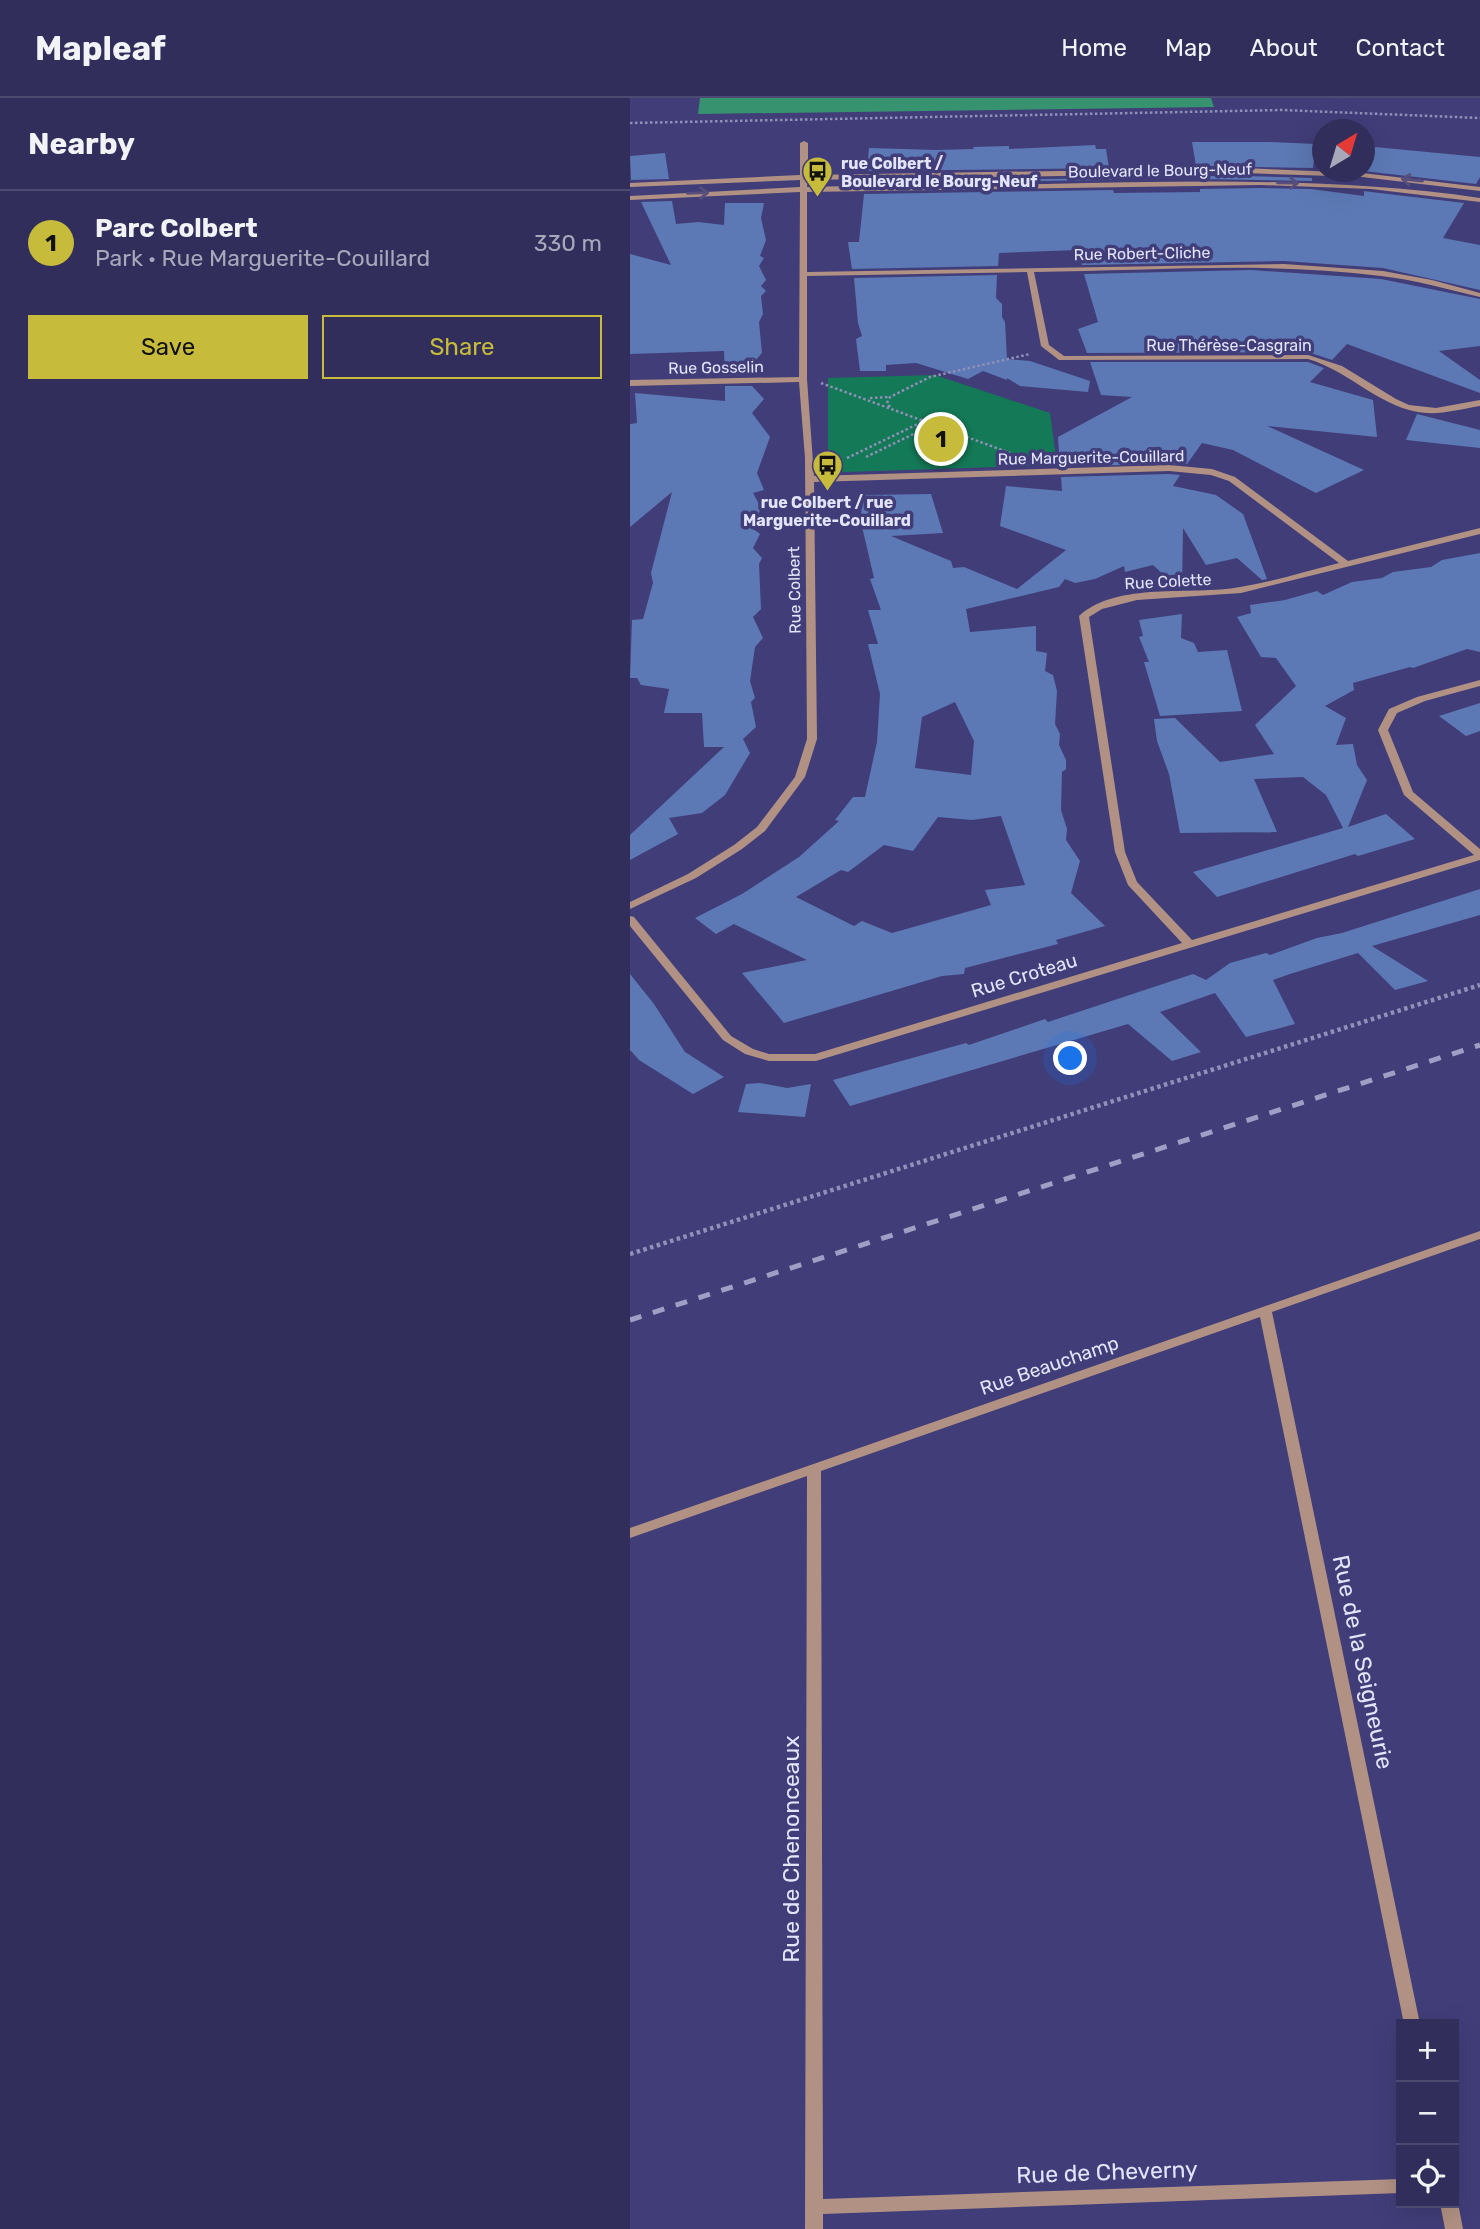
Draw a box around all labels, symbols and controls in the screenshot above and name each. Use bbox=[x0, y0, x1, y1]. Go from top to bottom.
text: Mapleaf bbox=[35, 29, 166, 68]
text: Home bbox=[1061, 34, 1127, 62]
text: Map bbox=[1165, 34, 1212, 62]
text: About bbox=[1250, 34, 1318, 62]
text: Contact bbox=[1356, 34, 1445, 62]
north arrow bbox=[1312, 119, 1375, 182]
text: Nearby bbox=[28, 126, 135, 162]
place label: rue Colbert / Boulevard le Bourg-Neuf bbox=[841, 154, 1038, 191]
bus stop icon: rue Colbert / Boulevard le Bourg-Neuf bbox=[801, 155, 835, 199]
street label: Boulevard le Bourg-Neuf bbox=[1068, 159, 1253, 182]
one-way arrow bbox=[1402, 173, 1424, 186]
one-way arrow bbox=[1276, 176, 1299, 189]
one-way arrow bbox=[686, 187, 709, 200]
text: Parc Colbert bbox=[95, 213, 258, 244]
text: 1 bbox=[45, 229, 57, 257]
text: 330 m bbox=[534, 229, 602, 257]
street label: Rue Robert-Cliche bbox=[1073, 243, 1211, 264]
text: Park · Rue Marguerite-Couillard bbox=[95, 244, 430, 272]
button: Save bbox=[28, 315, 308, 379]
button: Share bbox=[322, 315, 602, 379]
street label: Rue Thérèse-Casgrain bbox=[1146, 336, 1312, 355]
street label: Rue Gosselin bbox=[668, 357, 764, 378]
pin: 1 bbox=[918, 413, 964, 465]
street label: Rue Marguerite-Couillard bbox=[997, 446, 1185, 469]
bus stop icon: rue Colbert / rue Marguerite-Couillard bbox=[810, 448, 844, 492]
place label: rue Colbert / rue Marguerite-Couillard bbox=[743, 493, 911, 530]
street label: Rue Colbert bbox=[784, 546, 805, 634]
street label: Rue Colette bbox=[1124, 570, 1212, 593]
street label: Rue Croteau bbox=[968, 948, 1080, 1003]
your location bbox=[1053, 1041, 1087, 1075]
street label: Rue Beauchamp bbox=[977, 1331, 1122, 1400]
street label: Rue de la Seigneurie bbox=[1327, 1553, 1399, 1771]
street label: Rue de Chenonceaux bbox=[777, 1735, 805, 1963]
map controls bbox=[1396, 2019, 1459, 2208]
button: + bbox=[1396, 2019, 1459, 2082]
button: − bbox=[1396, 2082, 1459, 2145]
button: locate bbox=[1396, 2145, 1459, 2208]
street label: Rue de Cheverny bbox=[1016, 2155, 1199, 2189]

